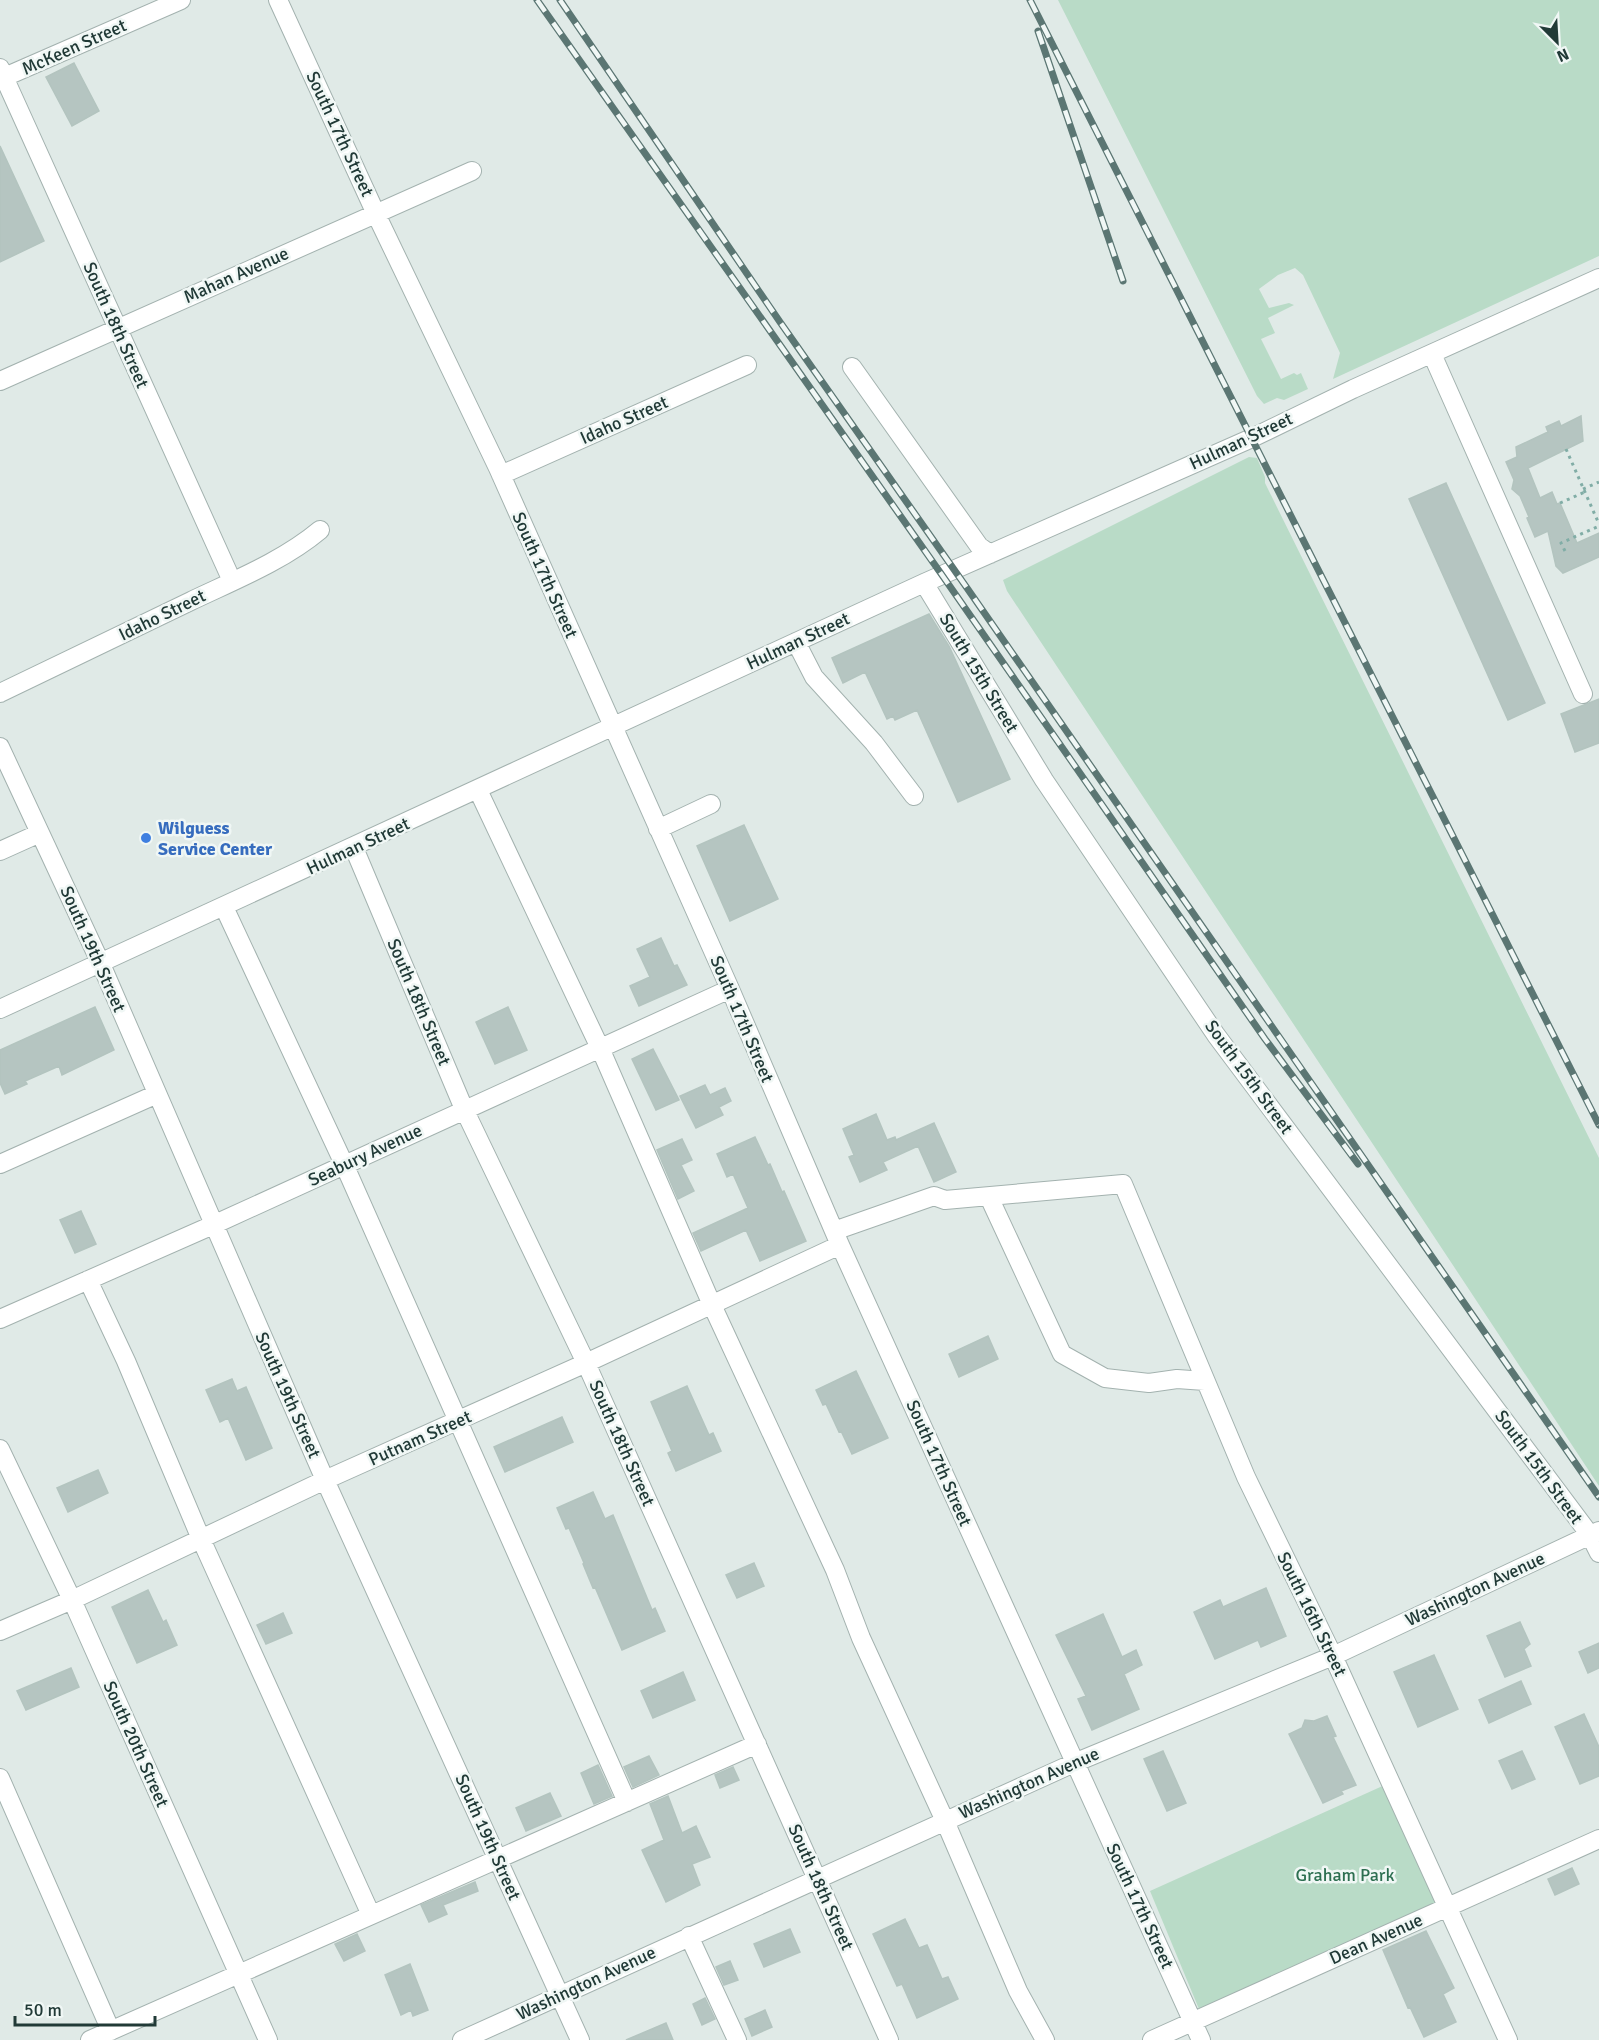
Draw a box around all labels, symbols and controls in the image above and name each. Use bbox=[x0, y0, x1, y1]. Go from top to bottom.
north arrow bbox=[1527, 12, 1587, 72]
street label: McKeen Street bbox=[18, 14, 130, 80]
text: N bbox=[1554, 43, 1572, 66]
street label: South 17th Street bbox=[301, 68, 379, 200]
street label: Mahan Avenue bbox=[180, 242, 292, 308]
street label: South 18th Street bbox=[78, 259, 154, 391]
street label: Idaho Street bbox=[577, 391, 671, 449]
street label: Hulman Street bbox=[1186, 407, 1296, 475]
street label: South 17th Street bbox=[507, 509, 583, 641]
street label: Idaho Street bbox=[115, 585, 209, 645]
street label: Hulman Street bbox=[743, 607, 853, 675]
street label: South 15th Street bbox=[935, 609, 1023, 737]
street label: Hulman Street bbox=[303, 812, 413, 880]
place label: Wilguess Service Center bbox=[158, 817, 273, 860]
marker: Wilguess Service Center bbox=[139, 831, 153, 845]
street label: South 19th Street bbox=[55, 883, 131, 1015]
street label: South 18th Street bbox=[382, 935, 456, 1069]
street label: South 17th Street bbox=[705, 952, 779, 1086]
street label: South 15th Street bbox=[1200, 1016, 1298, 1138]
street label: Seabury Avenue bbox=[304, 1119, 426, 1191]
street label: South 19th Street bbox=[250, 1329, 326, 1461]
street label: South 18th Street bbox=[584, 1377, 660, 1509]
street label: South 17th Street bbox=[901, 1397, 977, 1529]
street label: Putnam Street bbox=[365, 1406, 475, 1470]
street label: South 15th Street bbox=[1490, 1406, 1588, 1528]
street label: Washington Avenue bbox=[1402, 1547, 1548, 1631]
street label: South 16th Street bbox=[1272, 1548, 1352, 1680]
street label: South 20th Street bbox=[98, 1678, 174, 1810]
street label: Washington Avenue bbox=[955, 1742, 1103, 1824]
street label: South 19th Street bbox=[450, 1771, 526, 1903]
street label: South 18th Street bbox=[783, 1821, 859, 1953]
street label: South 17th Street bbox=[1101, 1840, 1179, 1972]
park label: Graham Park bbox=[1295, 1864, 1395, 1886]
street label: Dean Avenue bbox=[1326, 1909, 1426, 1969]
street label: Washington Avenue bbox=[513, 1941, 659, 2025]
scale bar bbox=[15, 1989, 154, 2027]
text: 50 m bbox=[24, 1999, 62, 2021]

